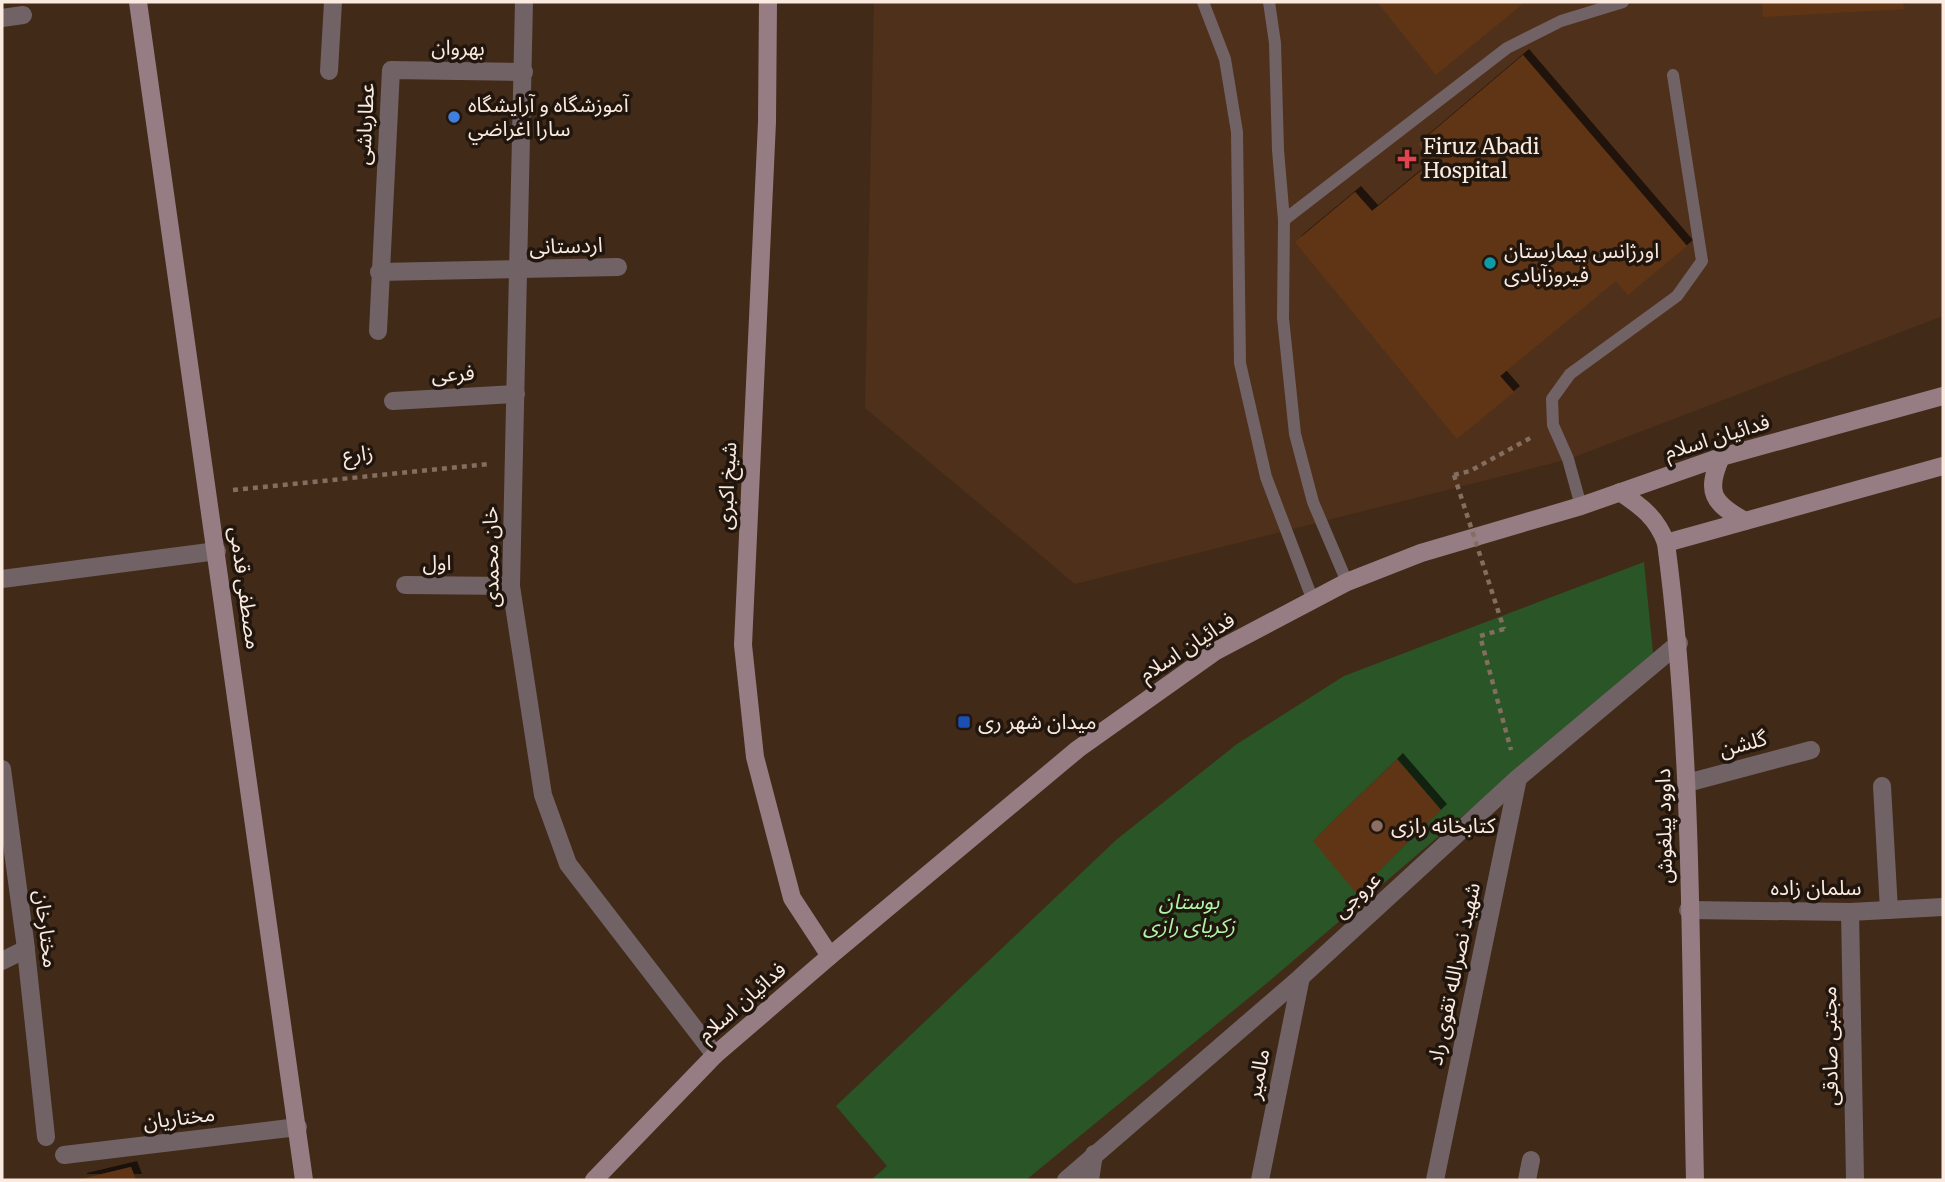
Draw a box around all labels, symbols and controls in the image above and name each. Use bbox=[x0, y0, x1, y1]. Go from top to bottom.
street label: بهروان bbox=[431, 34, 485, 61]
street label: عطارباشی bbox=[349, 82, 380, 166]
place label: آموزشگاه و آرايشگاه سارا اغراضي bbox=[468, 91, 629, 145]
marker: آموزشگاه و آرايشگاه سارا اغراضي bbox=[446, 109, 462, 125]
place label: Firuz Abadi Hospital bbox=[1423, 133, 1540, 184]
marker: Firuz Abadi Hospital bbox=[1397, 149, 1417, 169]
street label: اردستانی bbox=[529, 231, 603, 260]
place label: اورژانس بیمارستان فیروزآبادی bbox=[1504, 237, 1659, 288]
marker: اورژانس بیمارستان فیروزآبادی bbox=[1482, 255, 1498, 271]
street label: فرعی bbox=[431, 359, 475, 388]
street label: فدائیان اسلام bbox=[1661, 408, 1774, 468]
street label: زارع bbox=[341, 438, 375, 471]
street label: شیخ اکبری bbox=[711, 441, 744, 531]
street label: خان محمدی bbox=[476, 506, 505, 608]
street label: مصطفی قدمی bbox=[224, 525, 267, 651]
street label: اول bbox=[423, 549, 451, 576]
street label: فدائیان اسلام bbox=[1134, 606, 1241, 690]
place label: میدان شهر ری bbox=[978, 708, 1096, 735]
marker: میدان شهر ری bbox=[956, 714, 972, 730]
street label: گلشن bbox=[1716, 724, 1770, 763]
street label: داوود پیلغوش bbox=[1649, 768, 1678, 884]
place label: کتابخانه رازی bbox=[1391, 812, 1496, 839]
marker: کتابخانه رازی bbox=[1369, 818, 1385, 834]
street label: عروجی bbox=[1327, 866, 1386, 924]
street label: سلمان زاده bbox=[1770, 874, 1862, 901]
street label: شهید نصرالله تقوی راد bbox=[1421, 880, 1486, 1068]
park label: بوستان زکریای رازی bbox=[1143, 888, 1235, 939]
street label: مختارخان bbox=[28, 889, 65, 969]
street label: فدائیان اسلام bbox=[692, 956, 794, 1050]
street label: مجتبی صادقی bbox=[1815, 986, 1844, 1106]
street label: مالمیر bbox=[1239, 1046, 1276, 1102]
street label: مختاریان bbox=[141, 1100, 216, 1135]

